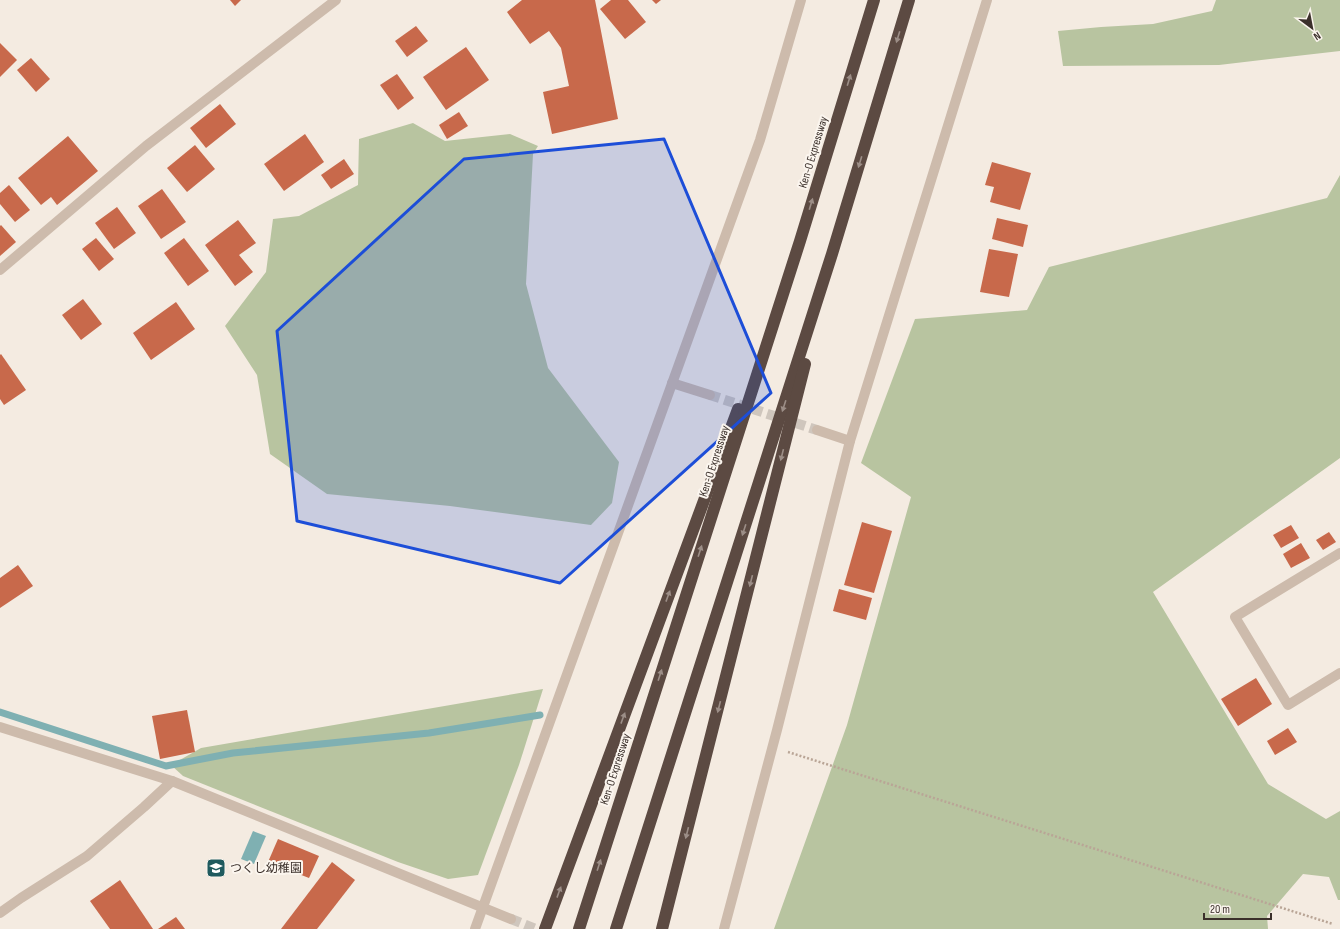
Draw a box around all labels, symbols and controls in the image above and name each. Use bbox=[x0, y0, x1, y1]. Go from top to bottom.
north arrow bbox=[1292, 8, 1332, 48]
text: N bbox=[1311, 29, 1323, 43]
one-way arrow bbox=[895, 32, 901, 44]
one-way arrow bbox=[846, 73, 852, 85]
street label: Ken-O Expressway bbox=[795, 114, 832, 190]
one-way arrow bbox=[857, 156, 863, 168]
one-way arrow bbox=[808, 198, 814, 210]
one-way arrow bbox=[781, 400, 787, 412]
street label: Ken-O Expressway bbox=[696, 423, 733, 499]
one-way arrow bbox=[779, 449, 785, 461]
one-way arrow bbox=[741, 524, 747, 536]
one-way arrow bbox=[697, 545, 703, 557]
one-way arrow bbox=[748, 575, 754, 587]
one-way arrow bbox=[666, 590, 672, 602]
one-way arrow bbox=[657, 668, 663, 680]
one-way arrow bbox=[716, 701, 722, 713]
one-way arrow bbox=[621, 711, 627, 723]
street label: Ken-O Expressway bbox=[597, 731, 634, 807]
one-way arrow bbox=[684, 827, 690, 839]
school or university icon: つくし幼稚園 bbox=[205, 857, 227, 879]
one-way arrow bbox=[596, 859, 602, 871]
place label: つくし幼稚園 bbox=[230, 861, 302, 876]
one-way arrow bbox=[556, 886, 562, 898]
scale bar bbox=[1204, 895, 1271, 921]
text: 20 m bbox=[1210, 902, 1230, 917]

